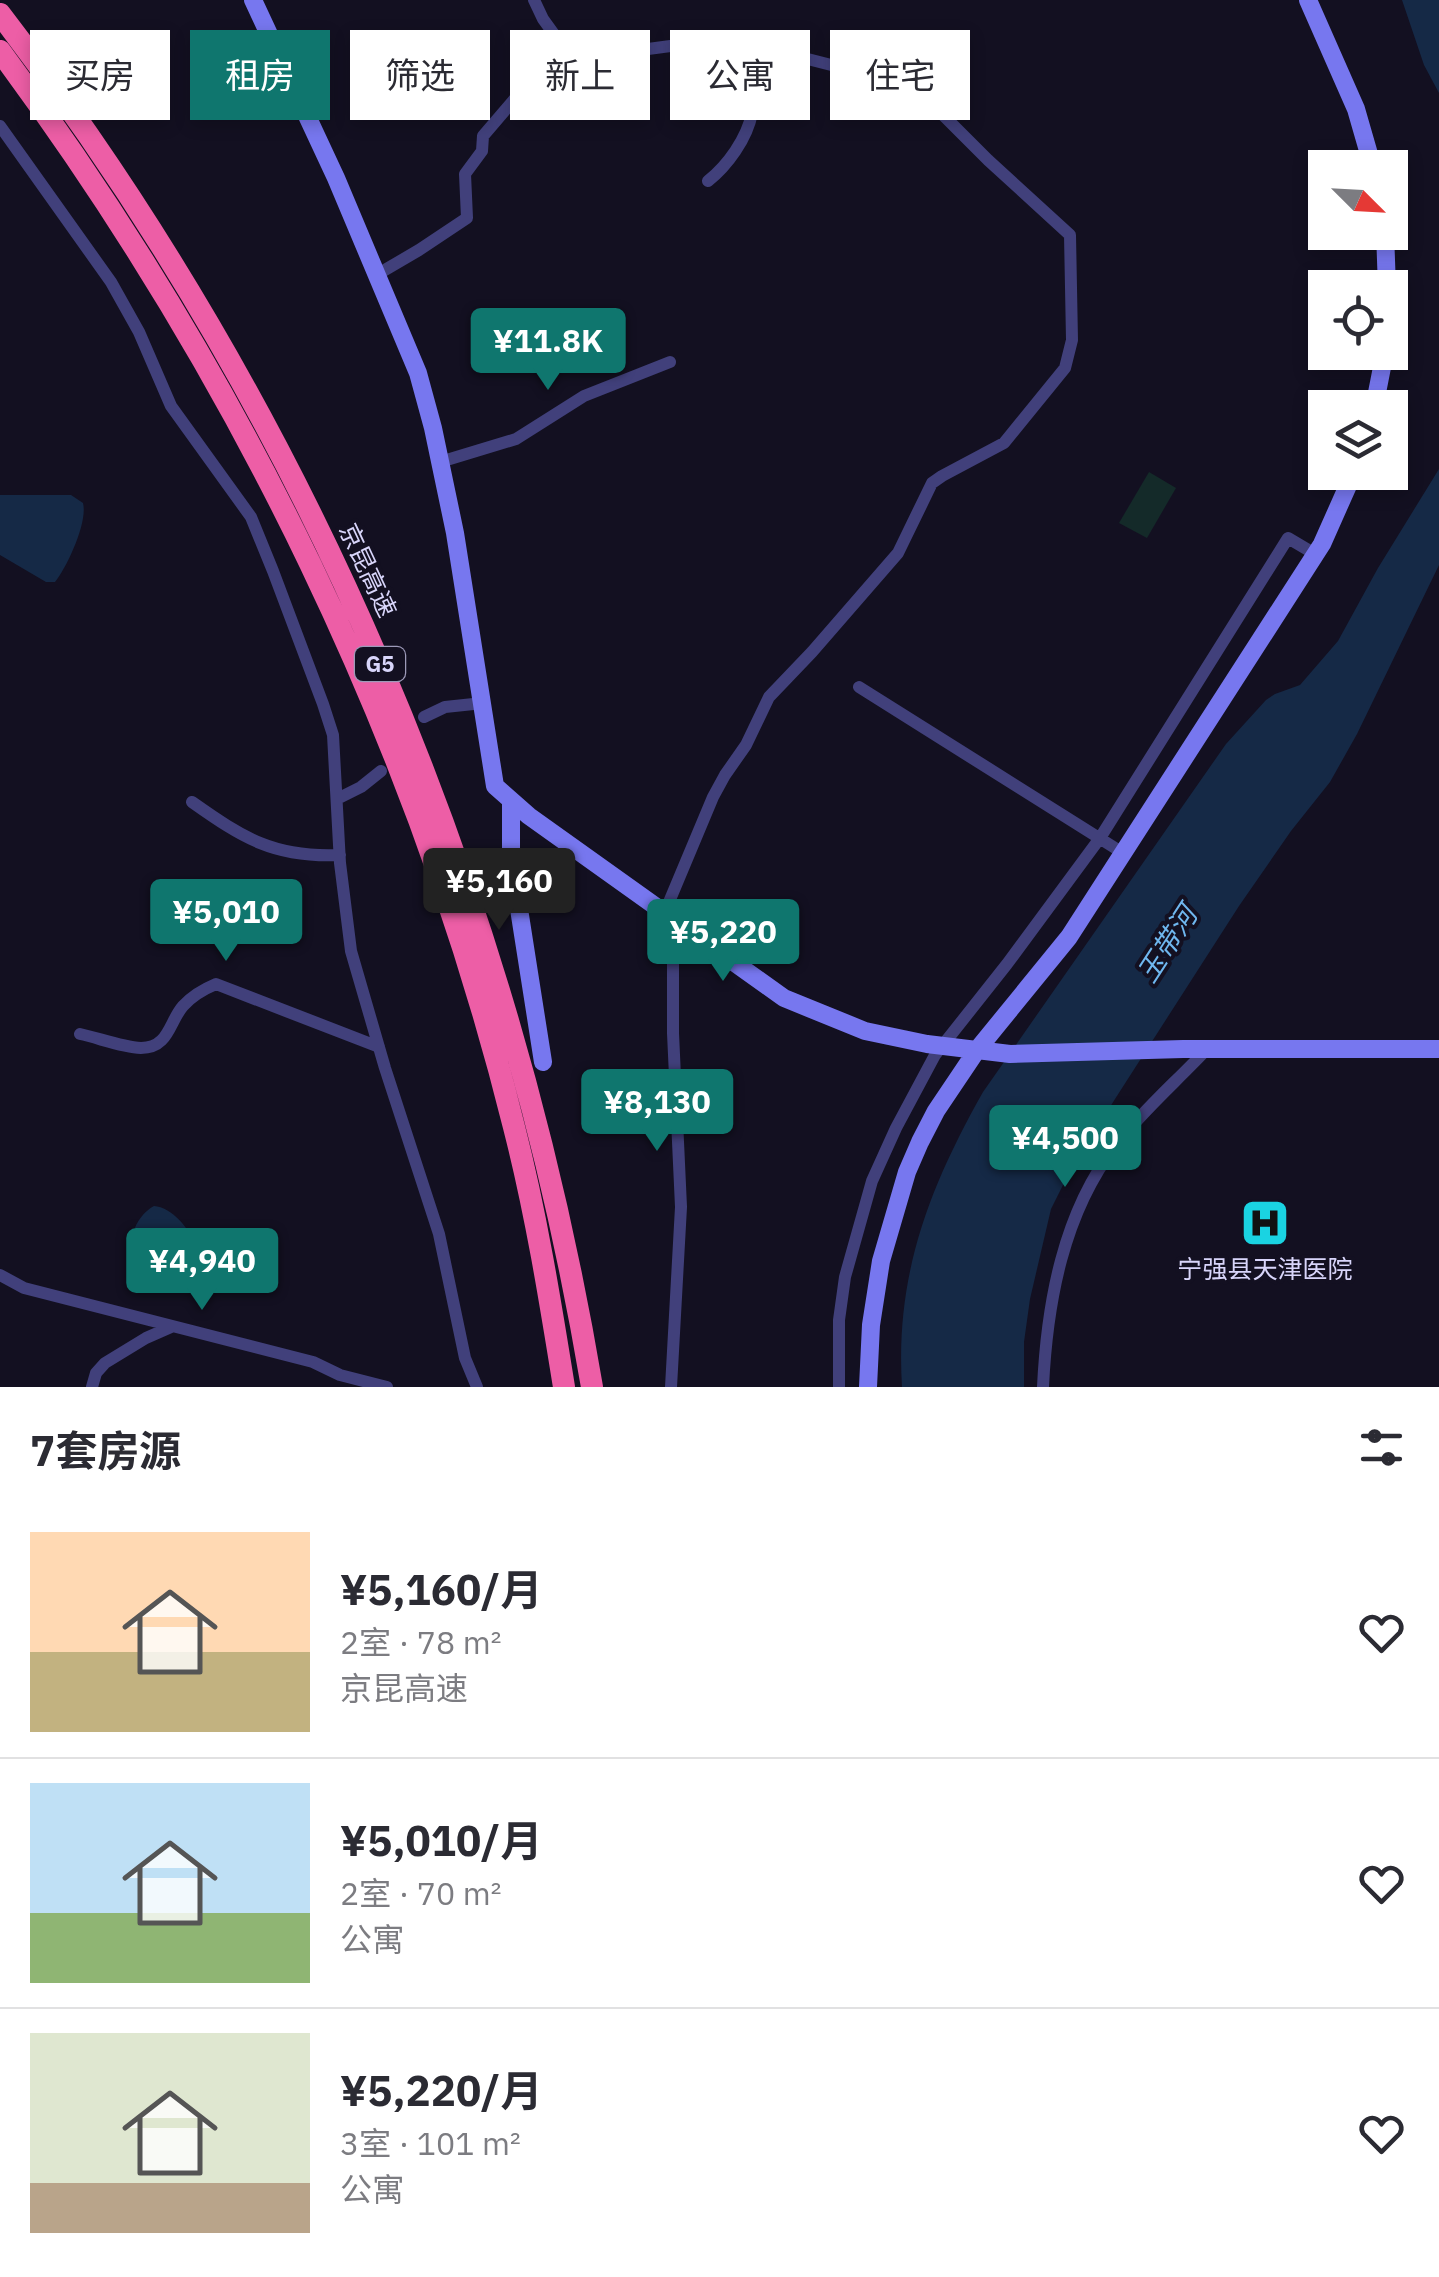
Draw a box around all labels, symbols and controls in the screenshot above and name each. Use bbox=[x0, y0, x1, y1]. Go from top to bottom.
chip: 买房 bbox=[30, 30, 170, 120]
chip: 租房 bbox=[190, 30, 330, 120]
chip: 筛选 bbox=[350, 30, 490, 120]
chip: 新上 bbox=[510, 30, 650, 120]
chip: 公寓 bbox=[670, 30, 810, 120]
chip: 住宅 bbox=[830, 30, 970, 120]
north arrow bbox=[1308, 150, 1408, 250]
map controls bbox=[1308, 150, 1408, 490]
button: locate bbox=[1308, 270, 1408, 370]
pin: ¥11.8K bbox=[467, 308, 629, 393]
text: ¥11.8K bbox=[493, 319, 603, 361]
button: layers bbox=[1308, 390, 1408, 490]
street label: 京昆高速 bbox=[332, 517, 405, 622]
road number: G5 bbox=[355, 647, 405, 681]
pin: ¥5,160 bbox=[418, 848, 580, 933]
text: ¥5,160 bbox=[445, 859, 553, 901]
pin: ¥5,010 bbox=[145, 879, 307, 964]
text: ¥5,010 bbox=[172, 890, 280, 932]
water label: 玉带河 bbox=[1128, 894, 1208, 989]
pin: ¥5,220 bbox=[642, 899, 804, 984]
text: ¥5,220 bbox=[669, 910, 777, 952]
pin: ¥8,130 bbox=[576, 1069, 738, 1154]
text: ¥8,130 bbox=[603, 1080, 711, 1122]
pin: ¥4,500 bbox=[984, 1105, 1146, 1190]
text: ¥4,500 bbox=[1011, 1116, 1119, 1158]
hospital icon: 宁强县天津医院 bbox=[1239, 1197, 1291, 1249]
pin: ¥4,940 bbox=[121, 1228, 283, 1313]
text: ¥4,940 bbox=[148, 1239, 256, 1281]
place label: 宁强县天津医院 bbox=[1177, 1252, 1353, 1285]
icon: filters bbox=[1354, 1420, 1409, 1475]
text: 7套房源 bbox=[30, 1423, 181, 1478]
text: ¥5,160/月 bbox=[340, 1562, 542, 1617]
icon: home bbox=[110, 1572, 230, 1692]
icon: heart bbox=[1354, 1605, 1409, 1660]
text: 2室 · 78 m² bbox=[340, 1621, 502, 1663]
text: 京昆高速 bbox=[340, 1667, 468, 1709]
text: ¥5,010/月 bbox=[340, 1813, 542, 1868]
icon: home bbox=[110, 1823, 230, 1943]
icon: heart bbox=[1354, 1856, 1409, 1911]
text: 2室 · 70 m² bbox=[340, 1872, 502, 1914]
text: 公寓 bbox=[340, 1918, 404, 1960]
text: ¥5,220/月 bbox=[340, 2063, 542, 2118]
icon: home bbox=[110, 2073, 230, 2193]
icon: heart bbox=[1354, 2106, 1409, 2161]
text: 3室 · 101 m² bbox=[340, 2122, 521, 2164]
text: 公寓 bbox=[340, 2168, 404, 2210]

